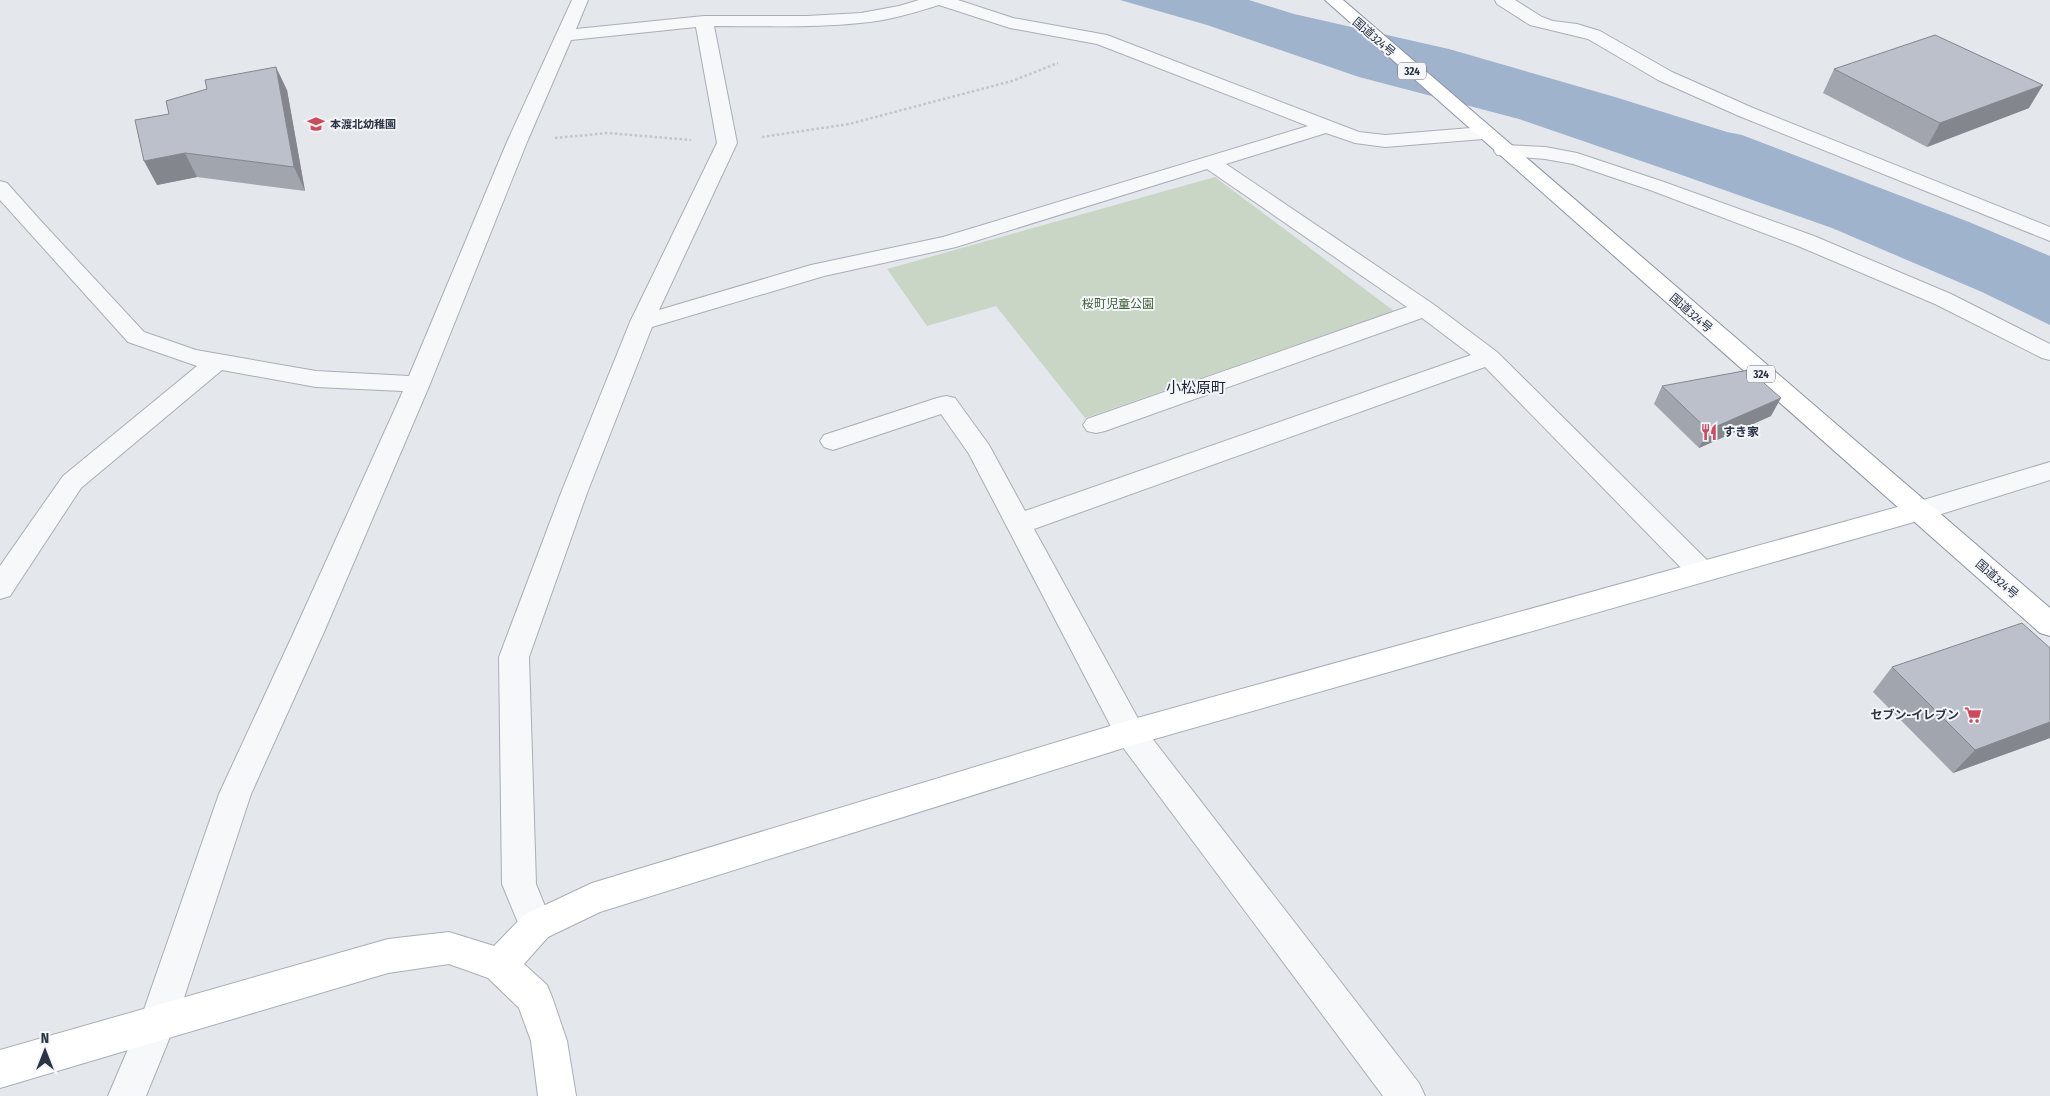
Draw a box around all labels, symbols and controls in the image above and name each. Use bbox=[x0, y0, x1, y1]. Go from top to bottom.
street label: 国道324号 bbox=[1350, 15, 1398, 59]
road number: 324 bbox=[1398, 62, 1426, 80]
school or university icon: 本渡北幼稚園 bbox=[306, 114, 326, 134]
place label: 本渡北幼稚園 bbox=[330, 118, 396, 131]
street label: 国道324号 bbox=[1667, 291, 1715, 335]
park label: 桜町児童公園 bbox=[1082, 297, 1154, 311]
road number: 324 bbox=[1747, 366, 1775, 382]
district label: 小松原町 bbox=[1166, 379, 1226, 397]
restaurant icon: すき家 bbox=[1699, 422, 1719, 442]
place label: すき家 bbox=[1723, 425, 1759, 439]
street label: 国道324号 bbox=[1973, 557, 2021, 601]
supermarket icon: セブン-イレブン bbox=[1963, 705, 1983, 725]
place label: セブン-イレブン bbox=[1870, 708, 1959, 722]
north arrow bbox=[20, 1026, 70, 1076]
text: N bbox=[41, 1030, 49, 1047]

